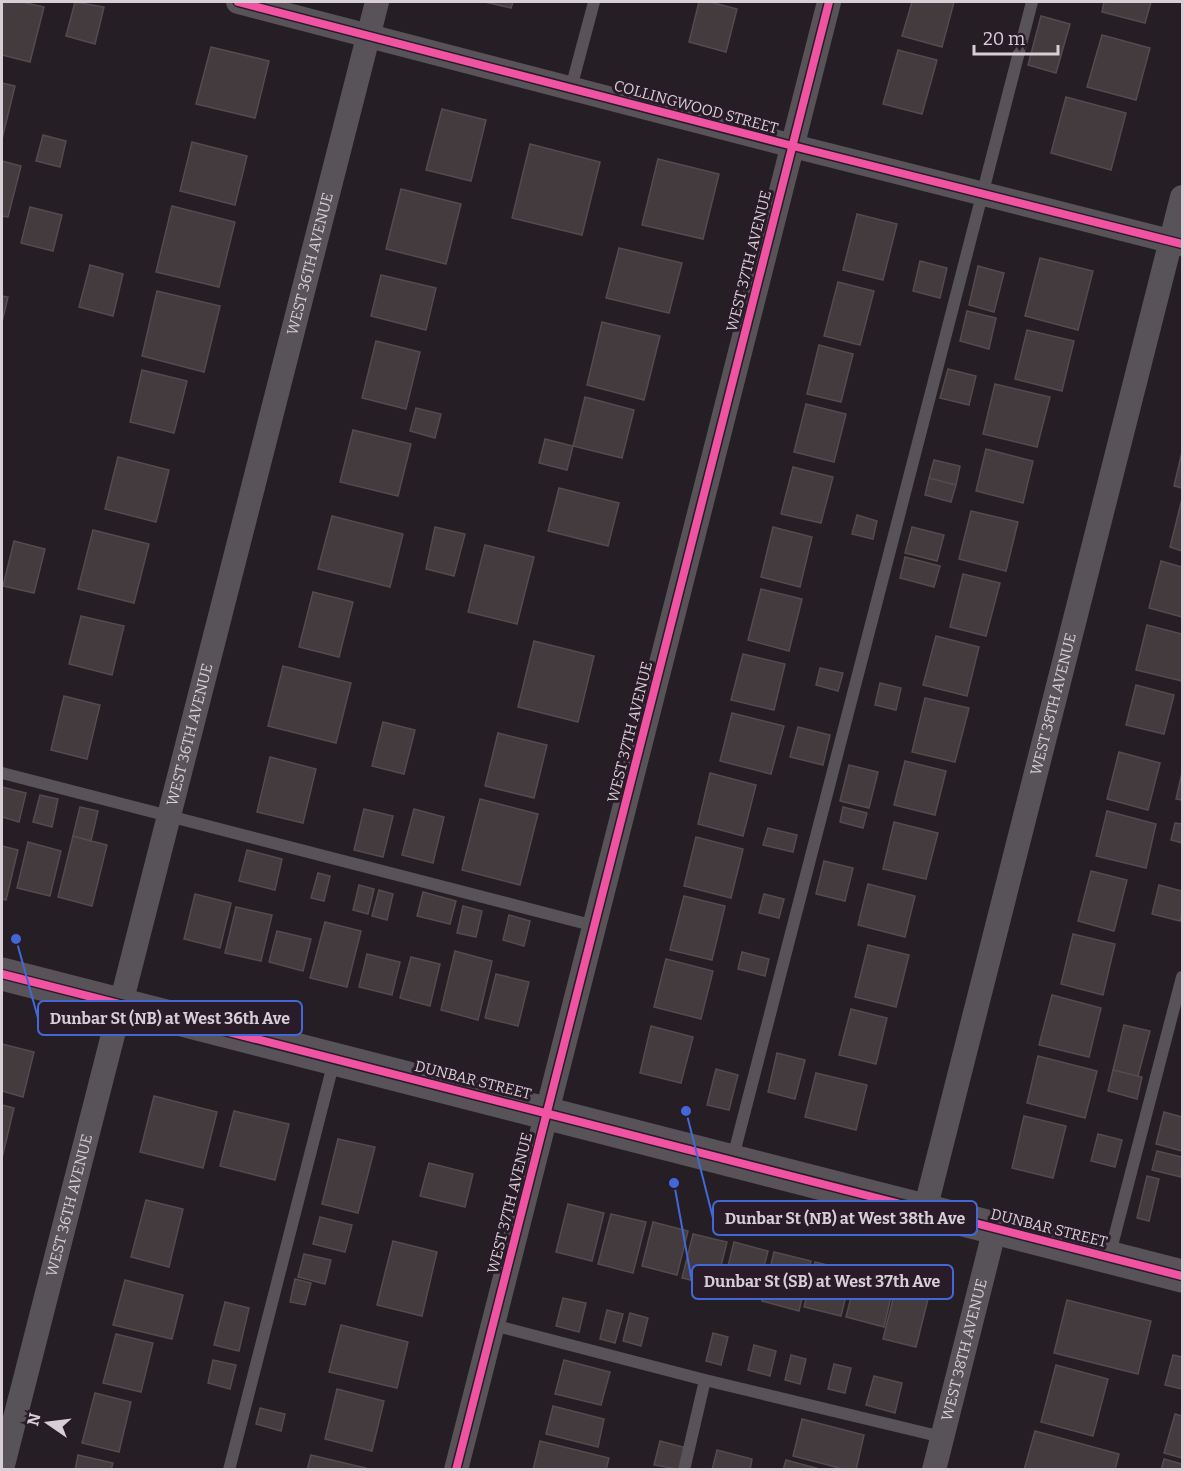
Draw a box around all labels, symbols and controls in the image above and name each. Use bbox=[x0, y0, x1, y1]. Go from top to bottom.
scale bar bbox=[974, 18, 1058, 56]
text: 20 m bbox=[983, 28, 1025, 50]
street label: COLLINGWOOD STREET bbox=[612, 76, 780, 138]
street label: WEST 37TH AVENUE bbox=[723, 189, 775, 333]
street label: WEST 36TH AVENUE bbox=[283, 191, 337, 337]
street label: WEST 38TH AVENUE bbox=[1027, 631, 1080, 777]
street label: WEST 37TH AVENUE bbox=[604, 660, 656, 804]
street label: WEST 36TH AVENUE bbox=[163, 662, 217, 808]
callout: Dunbar St (NB) at West 36th Ave bbox=[38, 1001, 302, 1035]
text: Dunbar St (NB) at West 36th Ave bbox=[50, 1009, 290, 1028]
street label: DUNBAR STREET bbox=[413, 1057, 533, 1103]
street label: WEST 37TH AVENUE bbox=[484, 1131, 536, 1275]
street label: WEST 36TH AVENUE bbox=[43, 1132, 96, 1279]
callout: Dunbar St (NB) at West 38th Ave bbox=[713, 1201, 977, 1235]
street label: DUNBAR STREET bbox=[989, 1205, 1109, 1251]
text: Dunbar St (NB) at West 38th Ave bbox=[725, 1209, 965, 1228]
callout: Dunbar St (SB) at West 37th Ave bbox=[692, 1265, 953, 1299]
text: Dunbar St (SB) at West 37th Ave bbox=[704, 1272, 940, 1291]
street label: WEST 38TH AVENUE bbox=[938, 1277, 991, 1423]
north arrow bbox=[18, 1393, 78, 1453]
text: N bbox=[23, 1411, 45, 1428]

